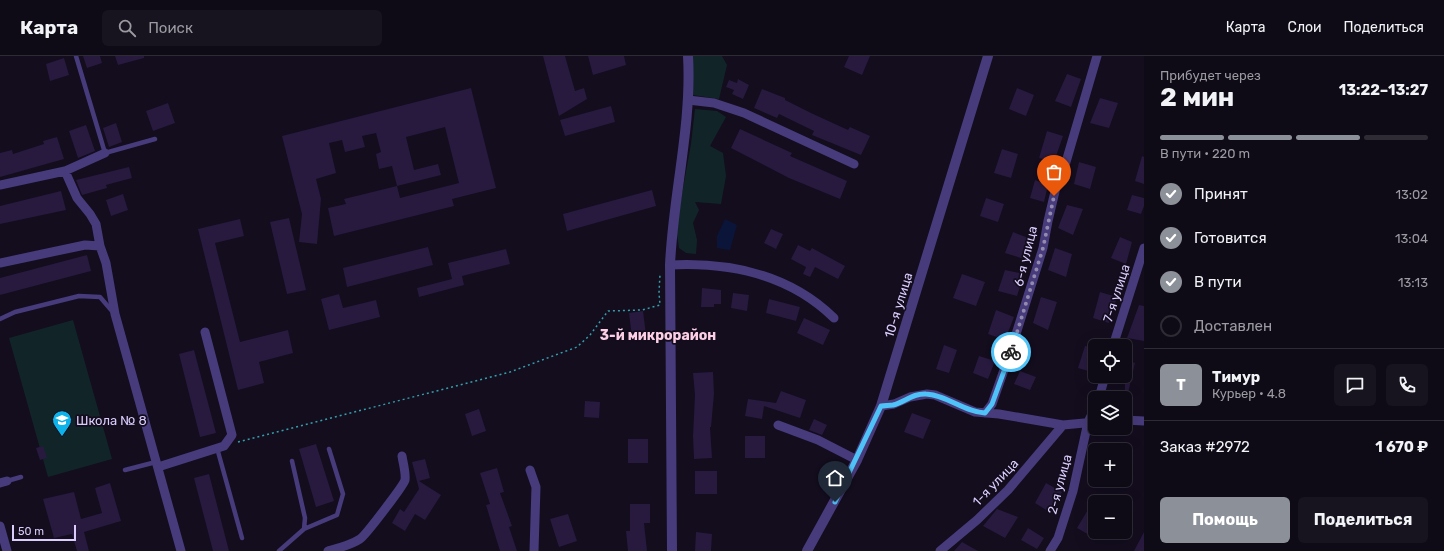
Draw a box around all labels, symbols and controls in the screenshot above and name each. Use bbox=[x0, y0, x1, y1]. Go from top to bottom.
search box bbox=[102, 10, 382, 46]
text: Карта bbox=[20, 16, 78, 39]
icon: search bbox=[116, 17, 138, 39]
text: Поиск bbox=[148, 19, 193, 37]
text: Карта bbox=[1226, 19, 1266, 36]
text: Слои bbox=[1288, 19, 1322, 36]
text: Поделиться bbox=[1344, 19, 1424, 36]
text: Прибудет через bbox=[1160, 68, 1261, 83]
text: 13:22–13:27 bbox=[1339, 81, 1428, 99]
text: 2 мин bbox=[1160, 82, 1234, 113]
text: В пути · 220 m bbox=[1160, 146, 1250, 161]
pin bbox=[1037, 155, 1071, 196]
icon: bag bbox=[1043, 161, 1065, 183]
icon: check bbox=[1160, 183, 1182, 205]
text: Принят bbox=[1194, 185, 1248, 203]
text: 13:02 bbox=[1395, 187, 1428, 202]
street label: 6-я улица bbox=[1011, 224, 1040, 288]
icon: check bbox=[1160, 227, 1182, 249]
text: Готовится bbox=[1194, 229, 1267, 247]
text: 13:04 bbox=[1395, 231, 1428, 246]
street label: 7-я улица bbox=[1100, 262, 1133, 324]
street label: 10-я улица bbox=[881, 271, 916, 340]
icon: check bbox=[1160, 271, 1182, 293]
text: В пути bbox=[1194, 273, 1242, 291]
text: 13:13 bbox=[1398, 275, 1428, 290]
text: Доставлен bbox=[1194, 317, 1272, 335]
district label: 3-й микрорайон bbox=[600, 327, 716, 344]
courier bbox=[991, 332, 1031, 372]
map controls bbox=[1088, 339, 1132, 539]
button: locate bbox=[1088, 339, 1132, 383]
icon: bike bbox=[1000, 341, 1022, 363]
button: chat bbox=[1334, 364, 1376, 406]
button: phone bbox=[1386, 364, 1428, 406]
text: Тимур bbox=[1212, 368, 1260, 386]
text: Т bbox=[1176, 376, 1186, 394]
text: Курьер · 4.8 bbox=[1212, 386, 1286, 401]
button: layers bbox=[1088, 391, 1132, 435]
school or university icon: Школа № 8 bbox=[51, 409, 73, 437]
place label: Школа № 8 bbox=[76, 413, 147, 428]
text: Заказ #2972 bbox=[1160, 438, 1250, 456]
text: 1 670 ₽ bbox=[1375, 438, 1428, 456]
button: + bbox=[1088, 443, 1132, 487]
street label: 2-я улица bbox=[1044, 453, 1075, 516]
street label: 1-я улица bbox=[969, 456, 1021, 509]
pin bbox=[818, 461, 852, 502]
icon: home bbox=[824, 467, 846, 489]
button: − bbox=[1088, 495, 1132, 539]
button: Помощь bbox=[1160, 497, 1290, 543]
button: Поделиться bbox=[1298, 497, 1428, 543]
scale bar bbox=[12, 523, 76, 542]
text: 50 m bbox=[18, 525, 44, 538]

